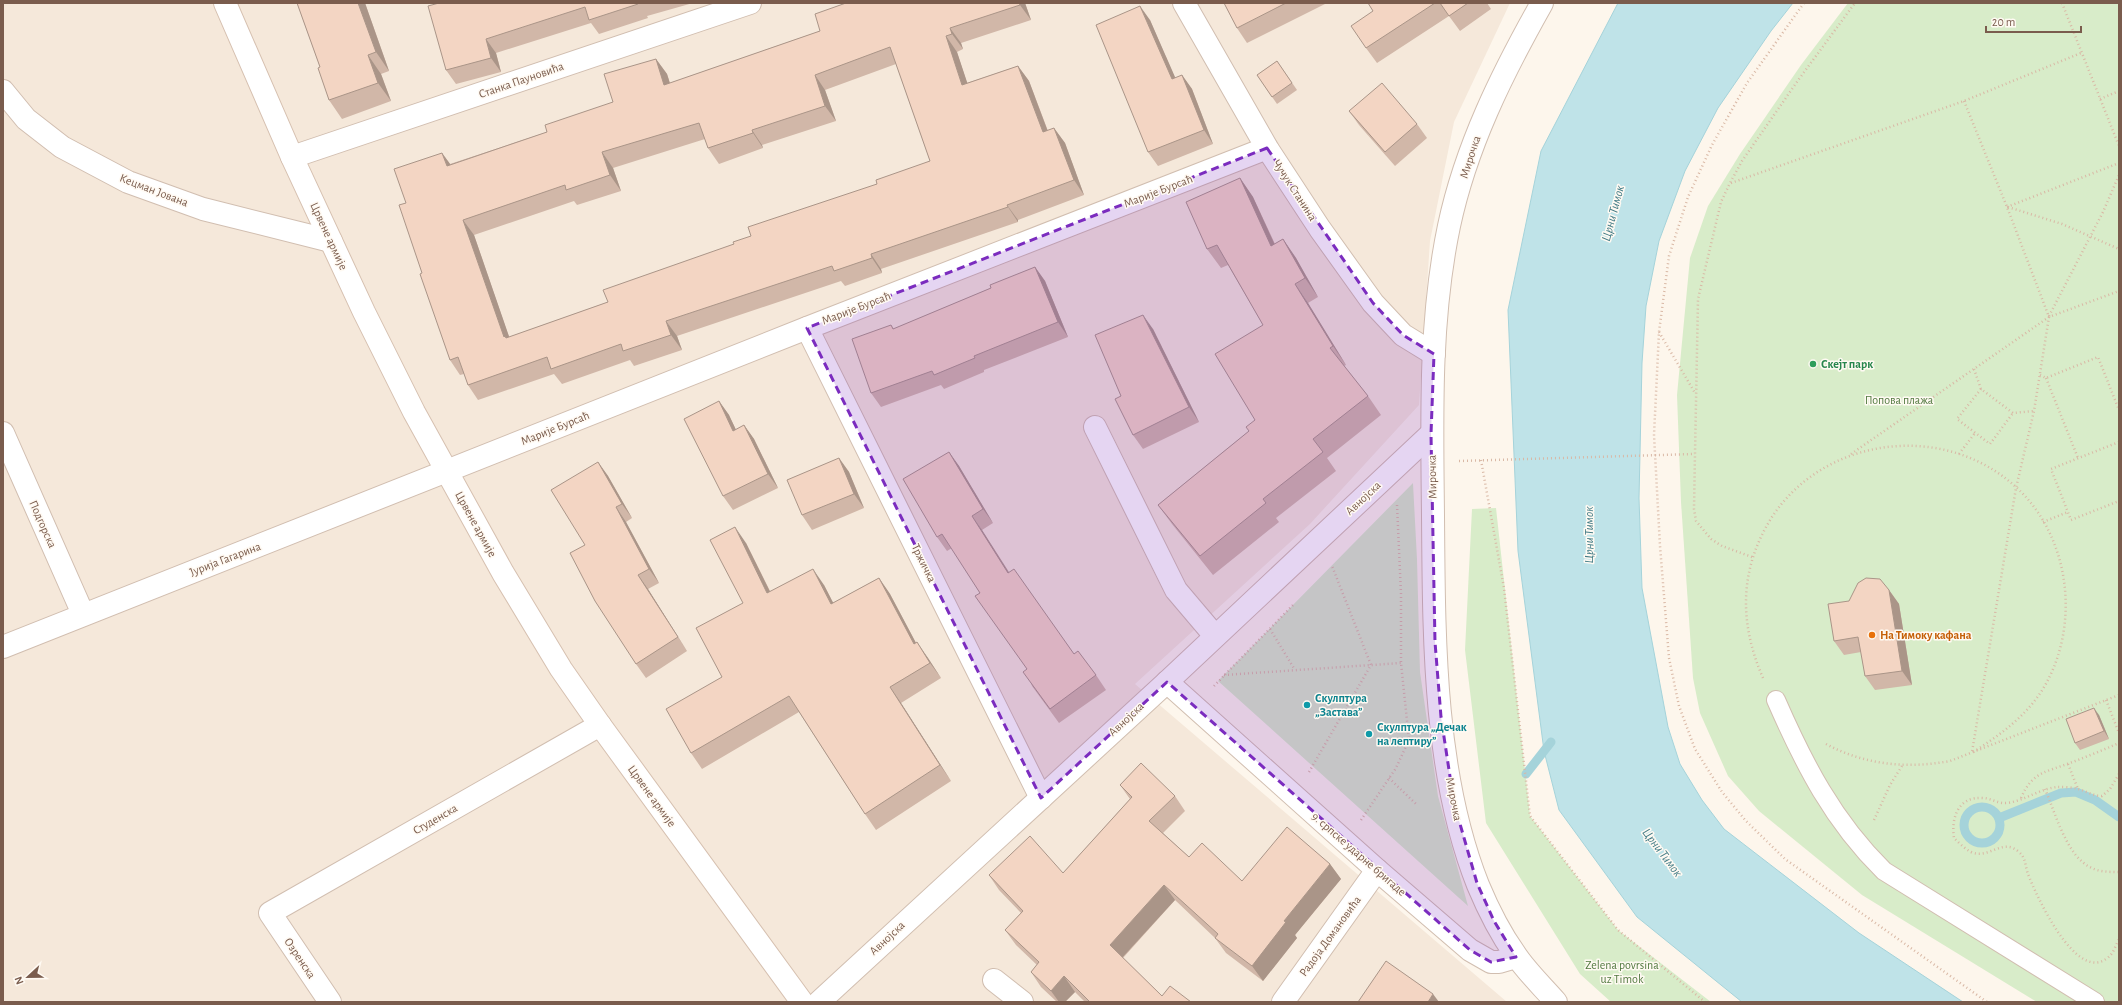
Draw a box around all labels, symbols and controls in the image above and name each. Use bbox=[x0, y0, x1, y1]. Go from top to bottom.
scale bar bbox=[1986, 8, 2081, 34]
text: 20 m bbox=[1992, 16, 2015, 28]
street label: Станка Пауновића bbox=[477, 60, 566, 101]
street label: Мирочка bbox=[1457, 134, 1483, 180]
street label: Чучук Станина bbox=[1270, 157, 1319, 224]
street label: Кецман Јована bbox=[118, 171, 190, 209]
street label: Марије Бурсаћ bbox=[1122, 172, 1195, 211]
water label: Црни Тимок bbox=[1600, 183, 1627, 243]
street label: Црвене армије bbox=[307, 200, 350, 272]
street label: Марије Бурсаћ bbox=[820, 289, 893, 328]
place label: Скејт парк bbox=[1821, 358, 1873, 371]
marker: Скејт парк bbox=[1808, 359, 1818, 369]
park label: Попова плажа bbox=[1865, 394, 1934, 406]
street label: Марије Бурсаћ bbox=[519, 409, 591, 448]
street label: Мирочка bbox=[1426, 454, 1438, 499]
street label: Авнојска bbox=[1343, 478, 1384, 518]
street label: Црвене армије bbox=[452, 489, 499, 559]
street label: Подгорска bbox=[27, 498, 59, 550]
water label: Црни Тимок bbox=[1583, 506, 1596, 564]
street label: Јурија Гагарина bbox=[188, 540, 263, 579]
street label: Тржичка bbox=[910, 542, 939, 585]
place label: На Тимоку кафана bbox=[1880, 629, 1972, 642]
marker: На Тимоку кафана bbox=[1867, 630, 1877, 640]
place label: Скулптура „Застава” bbox=[1315, 692, 1367, 718]
street label: Авнојска bbox=[1106, 699, 1147, 739]
marker: Скулптура „Застава” bbox=[1302, 700, 1312, 710]
place label: Скулптура „Дечак на лептиру” bbox=[1377, 721, 1467, 748]
marker: Скулптура „Дечак на лептиру” bbox=[1364, 729, 1374, 739]
street label: Црвене армије bbox=[625, 763, 678, 830]
street label: Мирочка bbox=[1444, 776, 1464, 822]
street label: Студенска bbox=[411, 801, 460, 837]
street label: 9. српске ударне бригаде bbox=[1309, 810, 1408, 899]
water label: Црни Тимок bbox=[1639, 826, 1685, 880]
street label: Радоја Домановића bbox=[1297, 893, 1364, 979]
street label: Авнојска bbox=[867, 918, 908, 958]
street label: Озренска bbox=[282, 935, 318, 981]
north arrow bbox=[8, 957, 48, 997]
park label: Zelena povrsina uz Timok bbox=[1585, 959, 1659, 985]
text: N bbox=[13, 975, 26, 986]

